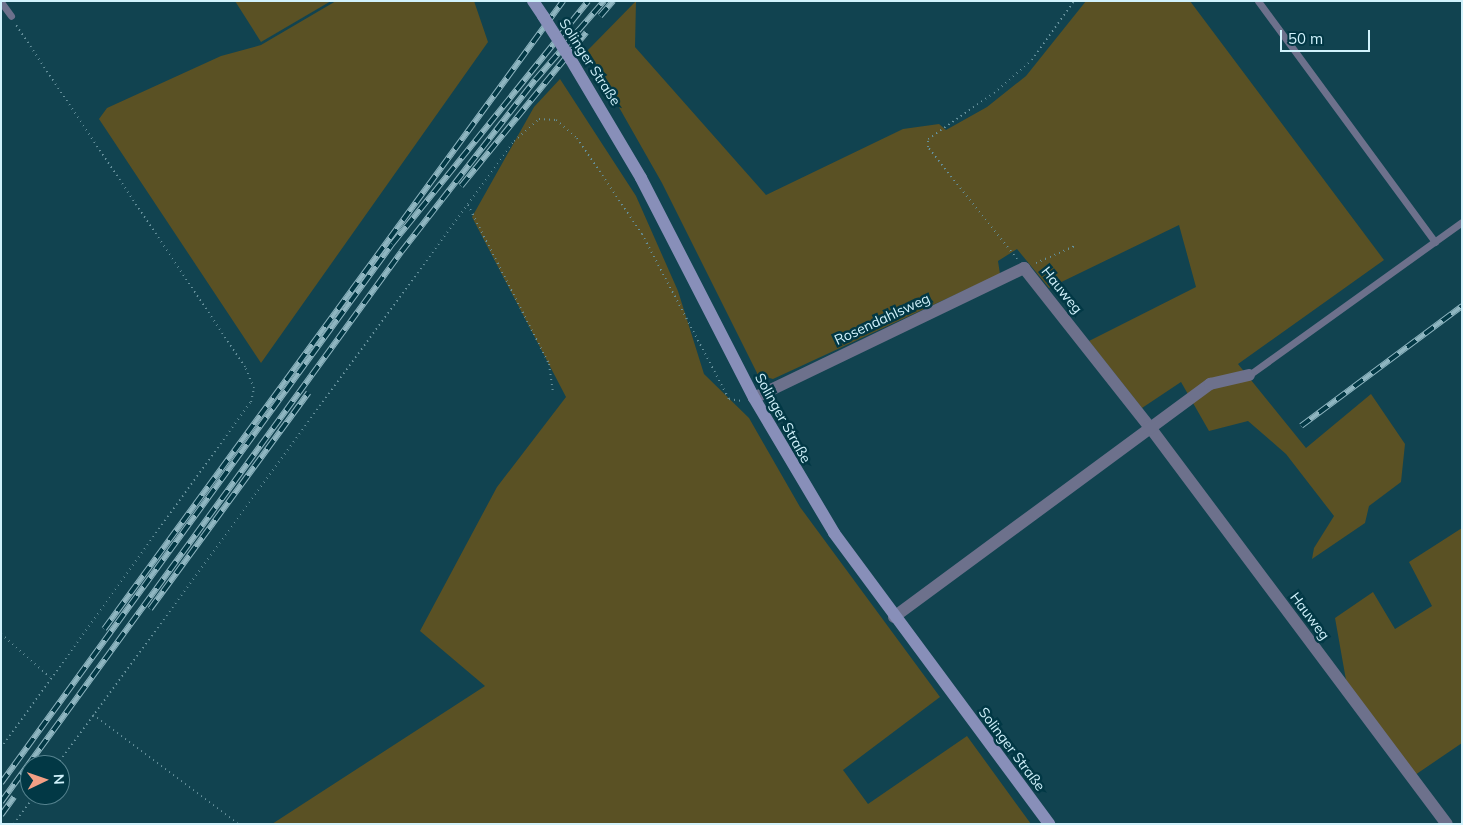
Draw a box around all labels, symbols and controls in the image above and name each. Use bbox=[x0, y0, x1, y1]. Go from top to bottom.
street label: Solinger Straße bbox=[556, 16, 624, 108]
scale bar bbox=[1283, 20, 1373, 52]
text: 50 m bbox=[1288, 29, 1323, 48]
street label: Hauweg bbox=[1038, 263, 1086, 317]
street label: Rosendahlsweg bbox=[832, 290, 932, 348]
street label: Solinger Straße bbox=[751, 370, 815, 466]
street label: Hauweg bbox=[1287, 589, 1333, 643]
street label: Solinger Straße bbox=[975, 704, 1049, 794]
north arrow bbox=[20, 755, 70, 805]
text: N bbox=[50, 774, 68, 785]

